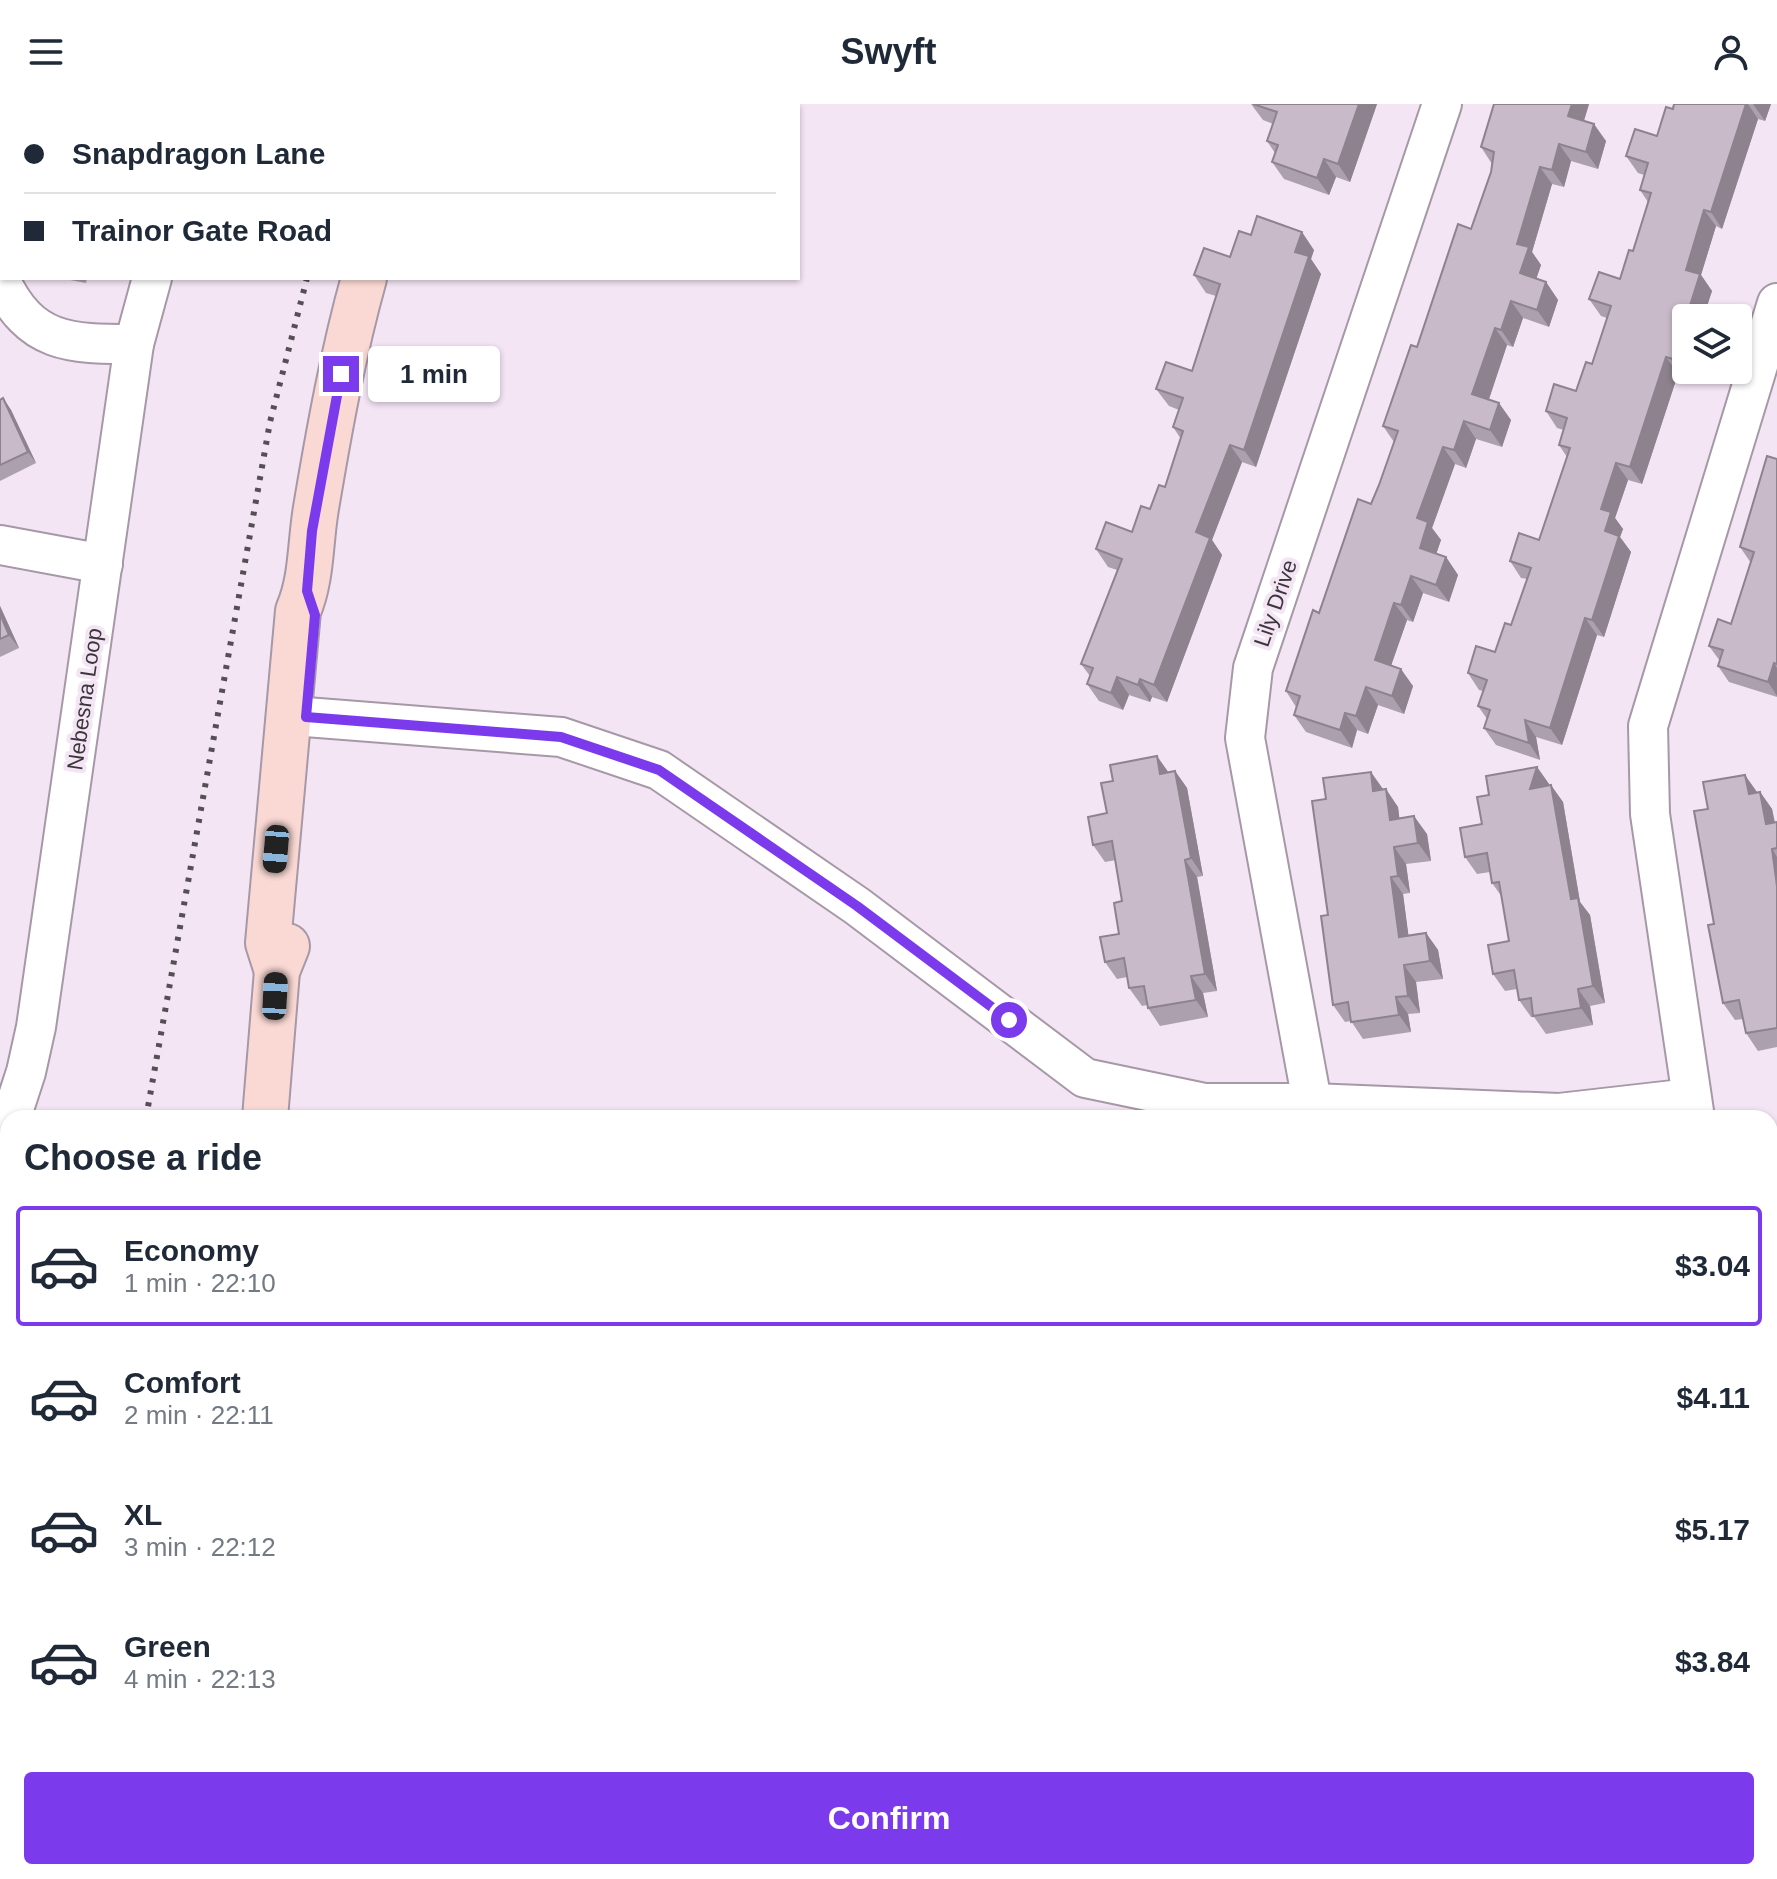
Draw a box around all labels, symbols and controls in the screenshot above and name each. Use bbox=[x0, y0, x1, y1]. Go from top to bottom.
icon: menu bbox=[24, 30, 68, 74]
icon: person bbox=[1709, 30, 1753, 74]
text: Swyft bbox=[840, 31, 937, 72]
text: Snapdragon Lane bbox=[72, 137, 325, 170]
text: Trainor Gate Road bbox=[72, 214, 332, 247]
map controls bbox=[1672, 304, 1752, 384]
button: layers bbox=[1672, 304, 1752, 384]
callout: 1 min bbox=[369, 346, 501, 402]
route end bbox=[323, 356, 359, 392]
text: 1 min bbox=[400, 359, 468, 389]
street label: Lily Drive bbox=[1249, 556, 1302, 650]
street label: Nebesna Loop bbox=[62, 626, 107, 772]
car bbox=[262, 824, 290, 874]
car bbox=[262, 971, 288, 1021]
route start bbox=[991, 1002, 1027, 1038]
text: Choose a ride bbox=[24, 1137, 262, 1178]
icon: car bbox=[28, 1230, 100, 1302]
text: Economy bbox=[124, 1234, 259, 1267]
text: $3.04 bbox=[1675, 1249, 1750, 1282]
text: 1 min · 22:10 bbox=[124, 1268, 276, 1298]
icon: car bbox=[28, 1362, 100, 1434]
text: Comfort bbox=[124, 1366, 241, 1399]
text: $4.11 bbox=[1677, 1381, 1750, 1414]
text: 2 min · 22:11 bbox=[124, 1400, 274, 1430]
icon: car bbox=[28, 1494, 100, 1566]
text: XL bbox=[124, 1498, 162, 1531]
text: $5.17 bbox=[1675, 1513, 1750, 1546]
text: 3 min · 22:12 bbox=[124, 1532, 276, 1562]
icon: car bbox=[28, 1626, 100, 1698]
text: Green bbox=[124, 1630, 211, 1663]
text: $3.84 bbox=[1675, 1645, 1750, 1678]
text: 4 min · 22:13 bbox=[124, 1664, 276, 1694]
button: Confirm bbox=[24, 1772, 1754, 1864]

